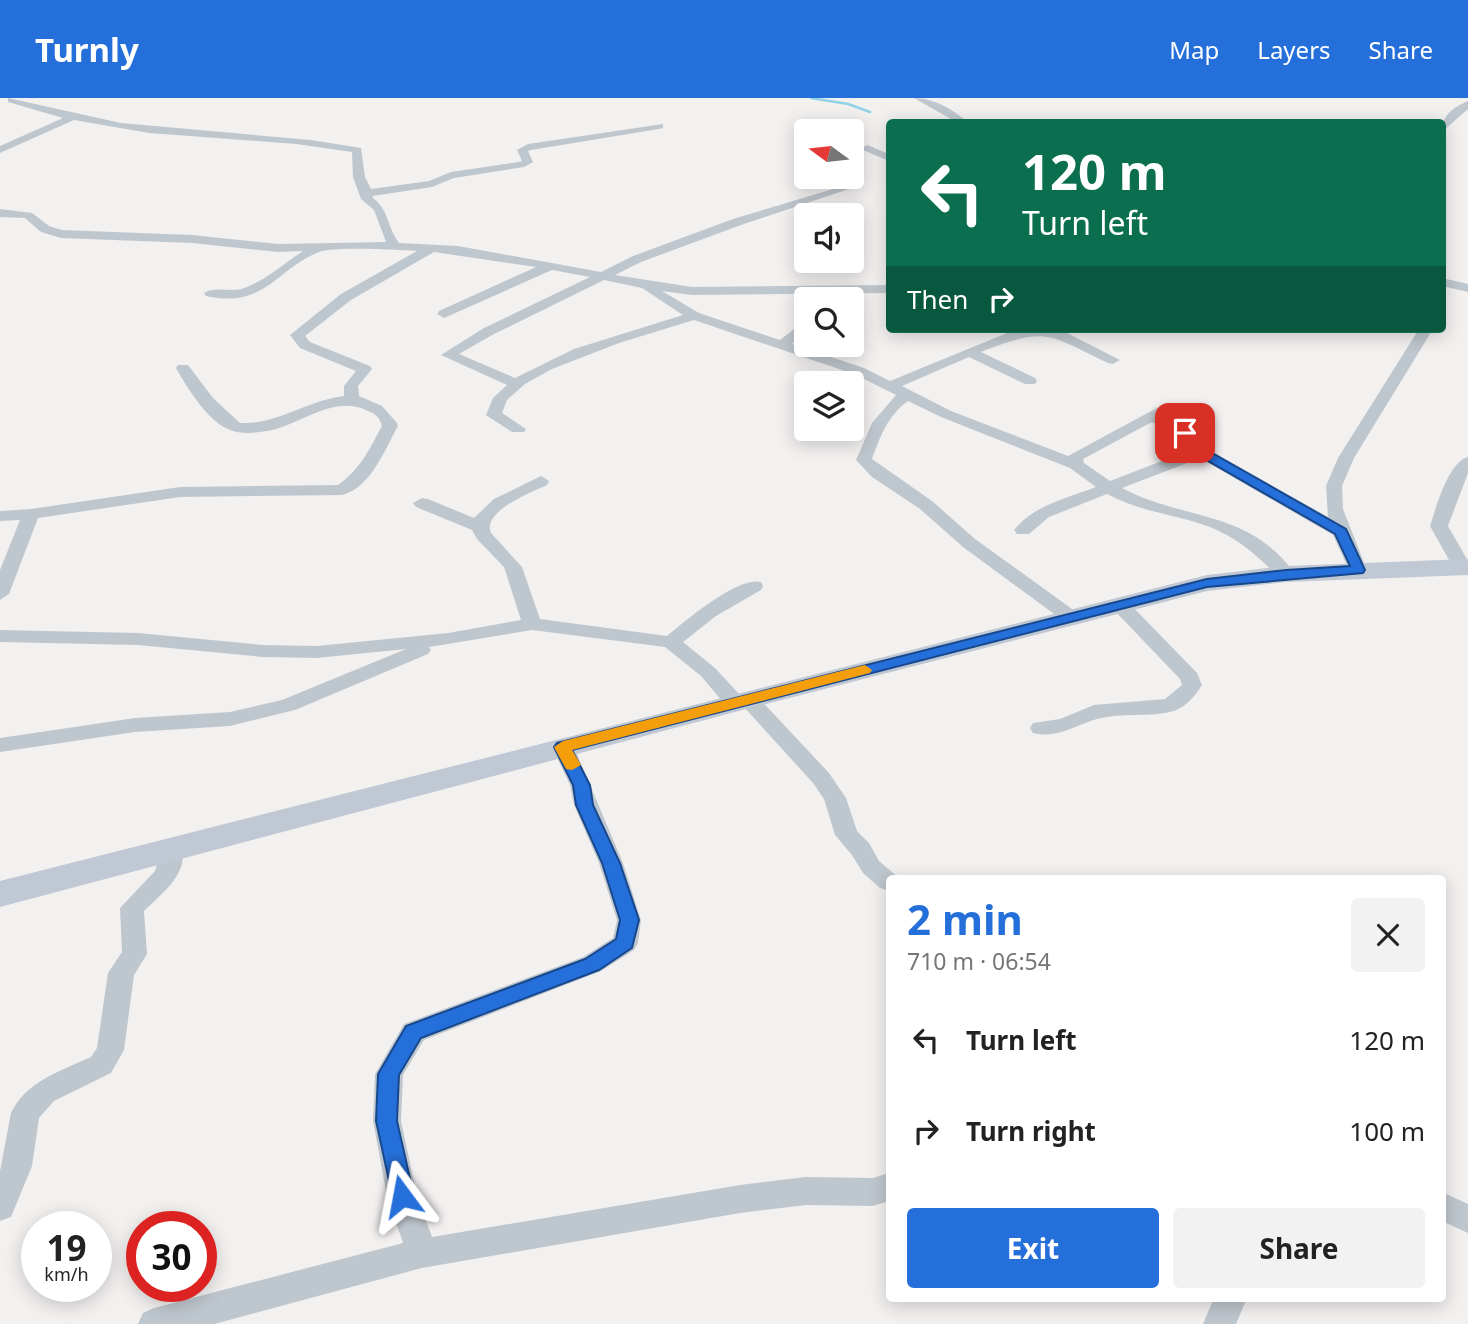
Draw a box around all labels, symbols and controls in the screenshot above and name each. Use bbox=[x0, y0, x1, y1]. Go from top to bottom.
text: Turnly bbox=[35, 27, 139, 72]
text: Map bbox=[1169, 33, 1219, 66]
text: Layers bbox=[1257, 33, 1331, 66]
text: Share bbox=[1369, 33, 1433, 66]
north arrow bbox=[794, 119, 864, 189]
map controls bbox=[794, 119, 864, 441]
text: 120 m bbox=[1022, 138, 1167, 204]
icon: left bbox=[907, 147, 998, 238]
text: Turn left bbox=[1022, 201, 1148, 244]
button: sound bbox=[794, 203, 864, 273]
icon: right bbox=[982, 280, 1020, 318]
text: Then bbox=[907, 281, 968, 317]
button: search bbox=[794, 287, 864, 357]
button: layers bbox=[794, 371, 864, 441]
pin bbox=[1155, 403, 1215, 463]
icon: arrive bbox=[1166, 414, 1204, 452]
text: 2 min bbox=[907, 890, 1023, 947]
button: close bbox=[1351, 898, 1425, 972]
text: 710 m · 06:54 bbox=[907, 945, 1051, 977]
icon: left bbox=[907, 1021, 945, 1059]
text: Turn left bbox=[966, 1022, 1077, 1058]
text: 120 m bbox=[1349, 1022, 1425, 1058]
icon: right bbox=[907, 1112, 945, 1150]
text: Turn right bbox=[966, 1113, 1096, 1149]
text: 100 m bbox=[1349, 1113, 1425, 1149]
position arrow bbox=[365, 1159, 439, 1233]
button: Exit bbox=[907, 1208, 1159, 1288]
button: Share bbox=[1173, 1208, 1425, 1288]
speed limit sign: 30 bbox=[126, 1211, 217, 1302]
text: 19 bbox=[46, 1224, 87, 1271]
text: km/h bbox=[44, 1262, 89, 1286]

